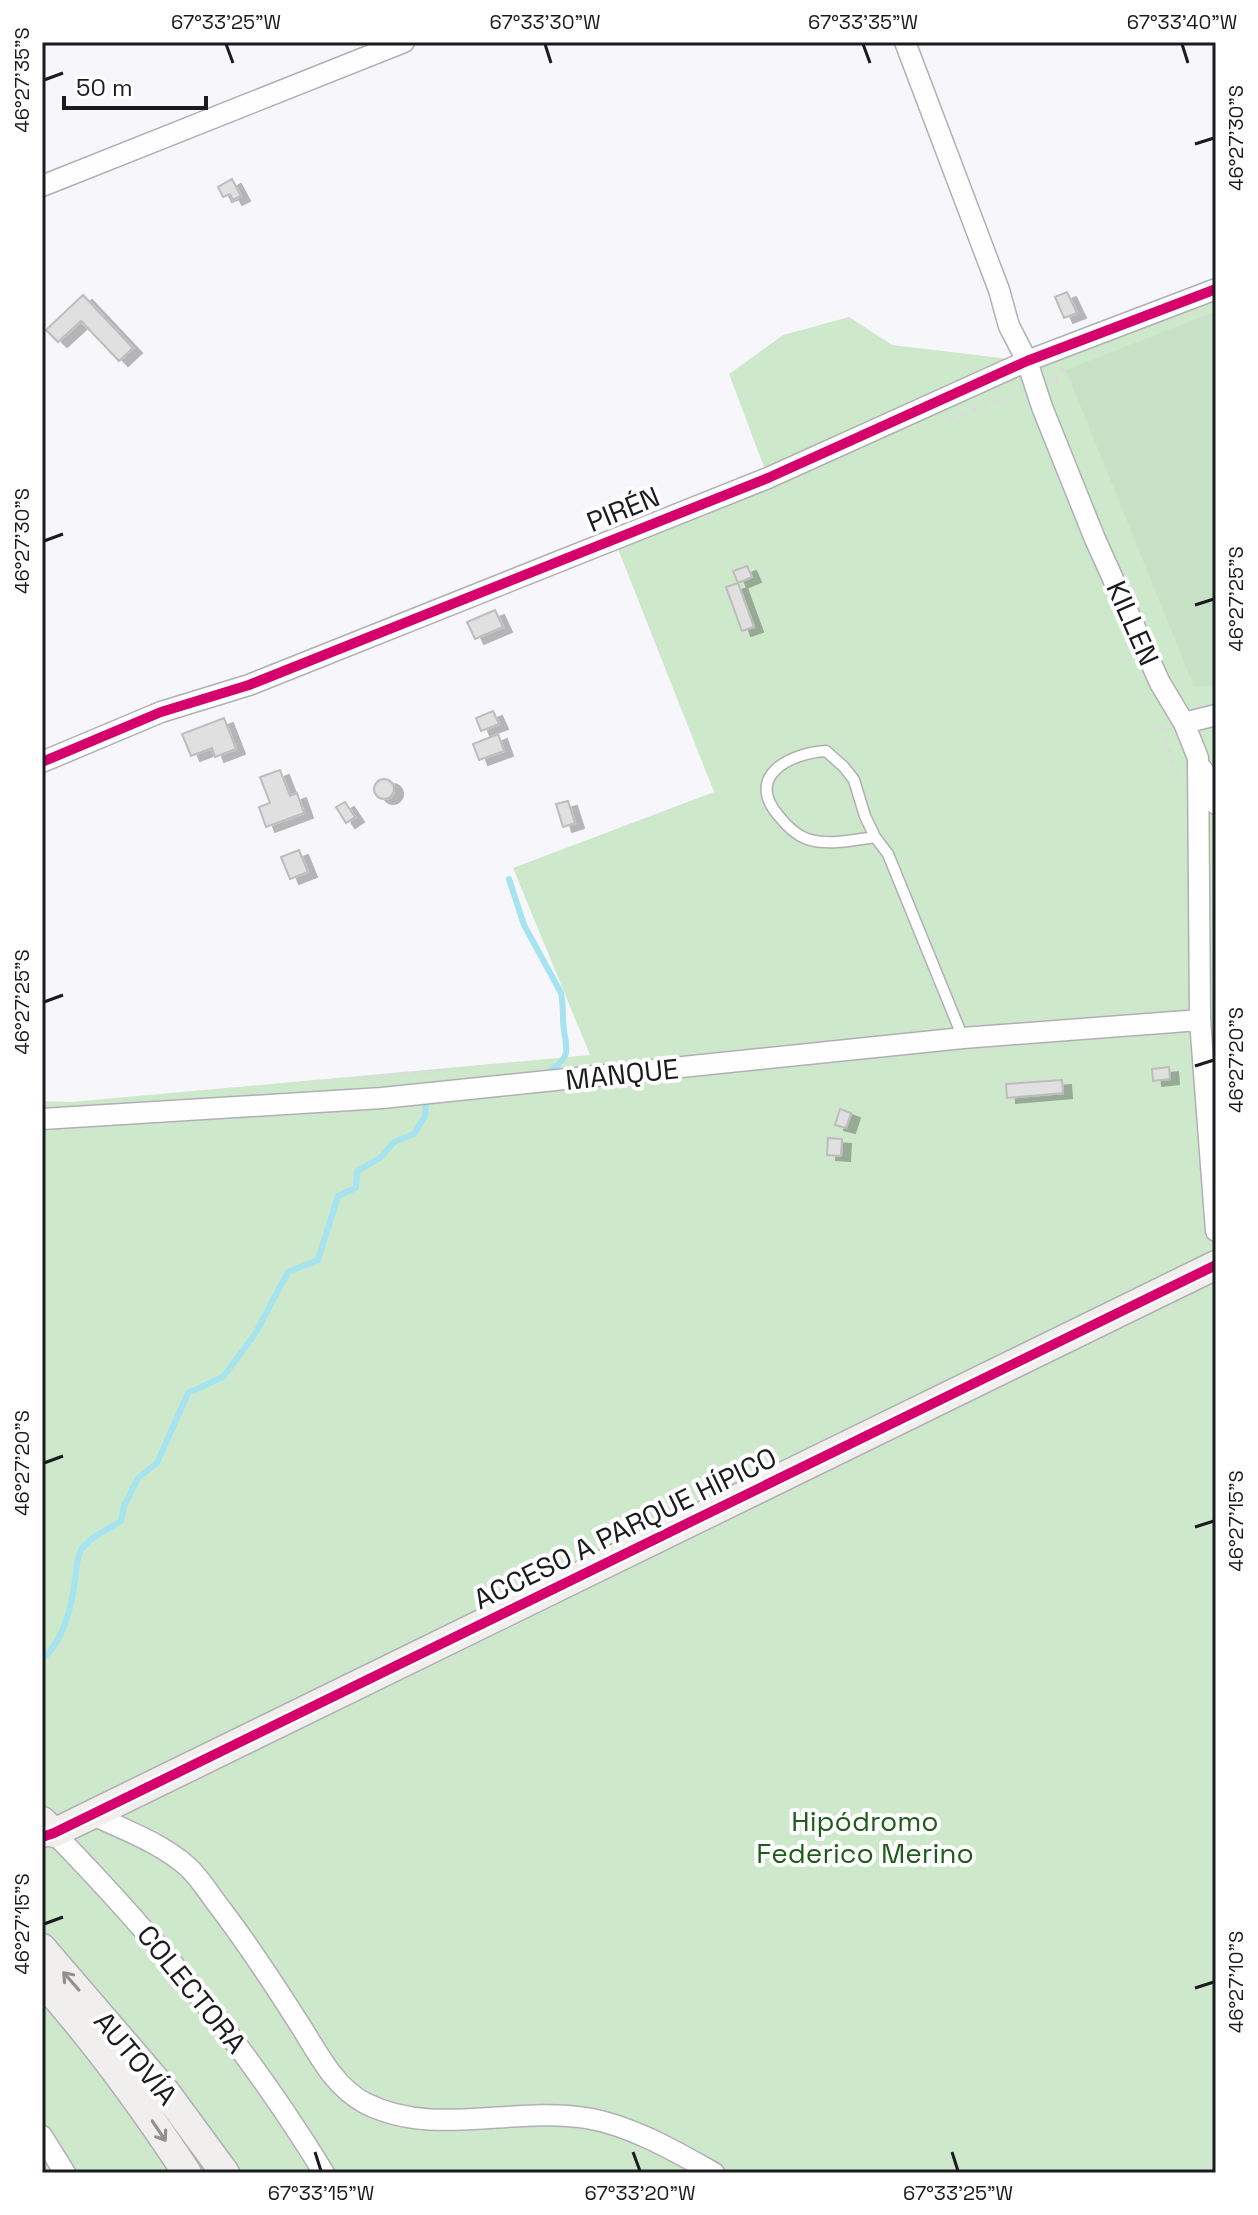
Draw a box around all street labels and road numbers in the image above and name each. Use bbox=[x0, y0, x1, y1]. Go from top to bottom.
street label: PIRÉN bbox=[581, 478, 665, 540]
street label: KILLEN bbox=[1098, 575, 1168, 671]
street label: MANQUE bbox=[564, 1050, 680, 1098]
street label: ACCESO A PARQUE HÍPICO bbox=[468, 1439, 782, 1617]
street label: COLECTORA bbox=[129, 1917, 255, 2061]
street label: AUTOVÍA bbox=[86, 2004, 186, 2112]

